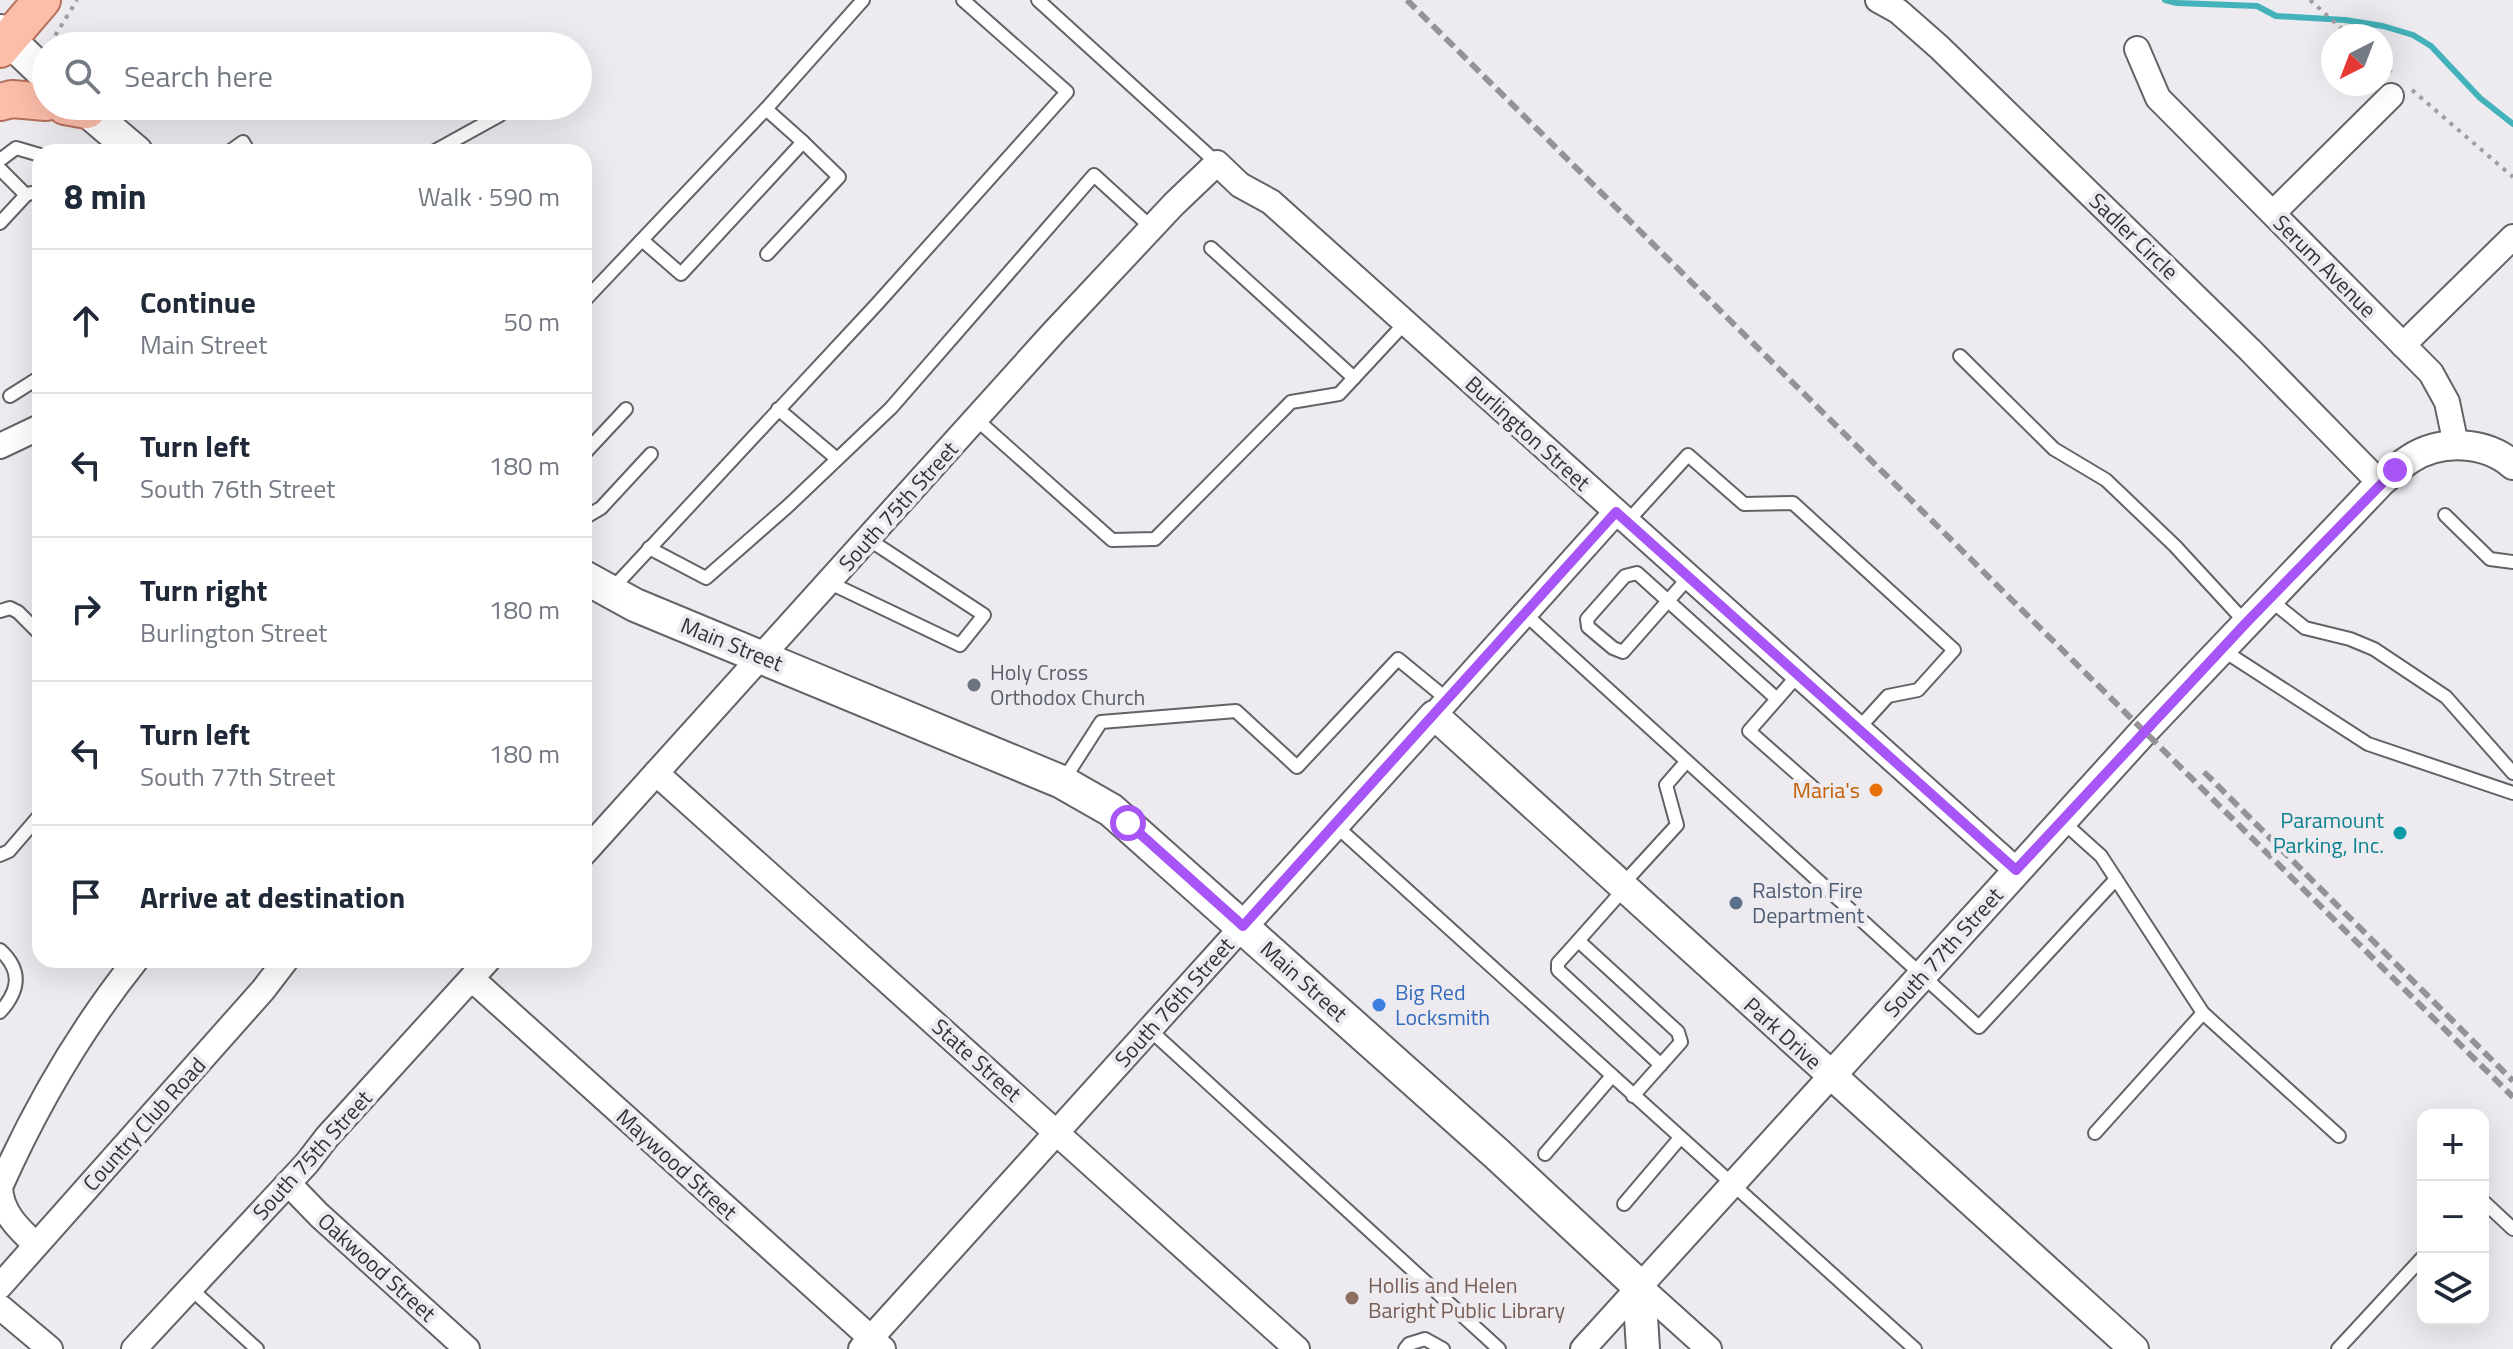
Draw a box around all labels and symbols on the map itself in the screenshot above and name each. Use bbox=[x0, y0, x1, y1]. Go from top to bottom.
north arrow bbox=[2321, 24, 2393, 96]
street label: Sadler Circle bbox=[2081, 184, 2187, 288]
street label: Serum Avenue bbox=[2265, 206, 2385, 326]
street label: Burlington Street bbox=[1458, 367, 1599, 499]
street label: South 75th Street bbox=[830, 433, 966, 579]
route end bbox=[2377, 452, 2413, 488]
street label: Main Street bbox=[676, 608, 789, 680]
place label: Holy Cross Orthodox Church bbox=[990, 655, 1145, 714]
marker: Holy Cross Orthodox Church bbox=[965, 676, 983, 694]
place label: Maria's bbox=[1792, 773, 1860, 807]
marker: Maria's bbox=[1867, 781, 1885, 799]
place label: Paramount Parking, Inc. bbox=[2273, 803, 2384, 862]
route start bbox=[1110, 805, 1146, 841]
marker: Paramount Parking, Inc. bbox=[2391, 824, 2409, 842]
place label: Ralston Fire Department bbox=[1752, 873, 1865, 932]
street label: South 77th Street bbox=[1875, 879, 2011, 1025]
marker: Ralston Fire Department bbox=[1727, 894, 1745, 912]
street label: South 76th Street bbox=[1106, 929, 1242, 1075]
street label: Main Street bbox=[1253, 932, 1356, 1030]
place label: Big Red Locksmith bbox=[1395, 975, 1490, 1034]
street label: Park Drive bbox=[1736, 989, 1830, 1077]
marker: Big Red Locksmith bbox=[1370, 996, 1388, 1014]
street label: State Street bbox=[924, 1010, 1030, 1110]
street label: Country Club Road bbox=[74, 1049, 214, 1199]
street label: South 75th Street bbox=[244, 1082, 380, 1228]
street label: Maywood Street bbox=[609, 1100, 745, 1228]
street label: Oakwood Street bbox=[310, 1204, 444, 1330]
place label: Hollis and Helen Baright Public Library bbox=[1368, 1268, 1565, 1327]
marker: Hollis and Helen Baright Public Library bbox=[1343, 1289, 1361, 1307]

